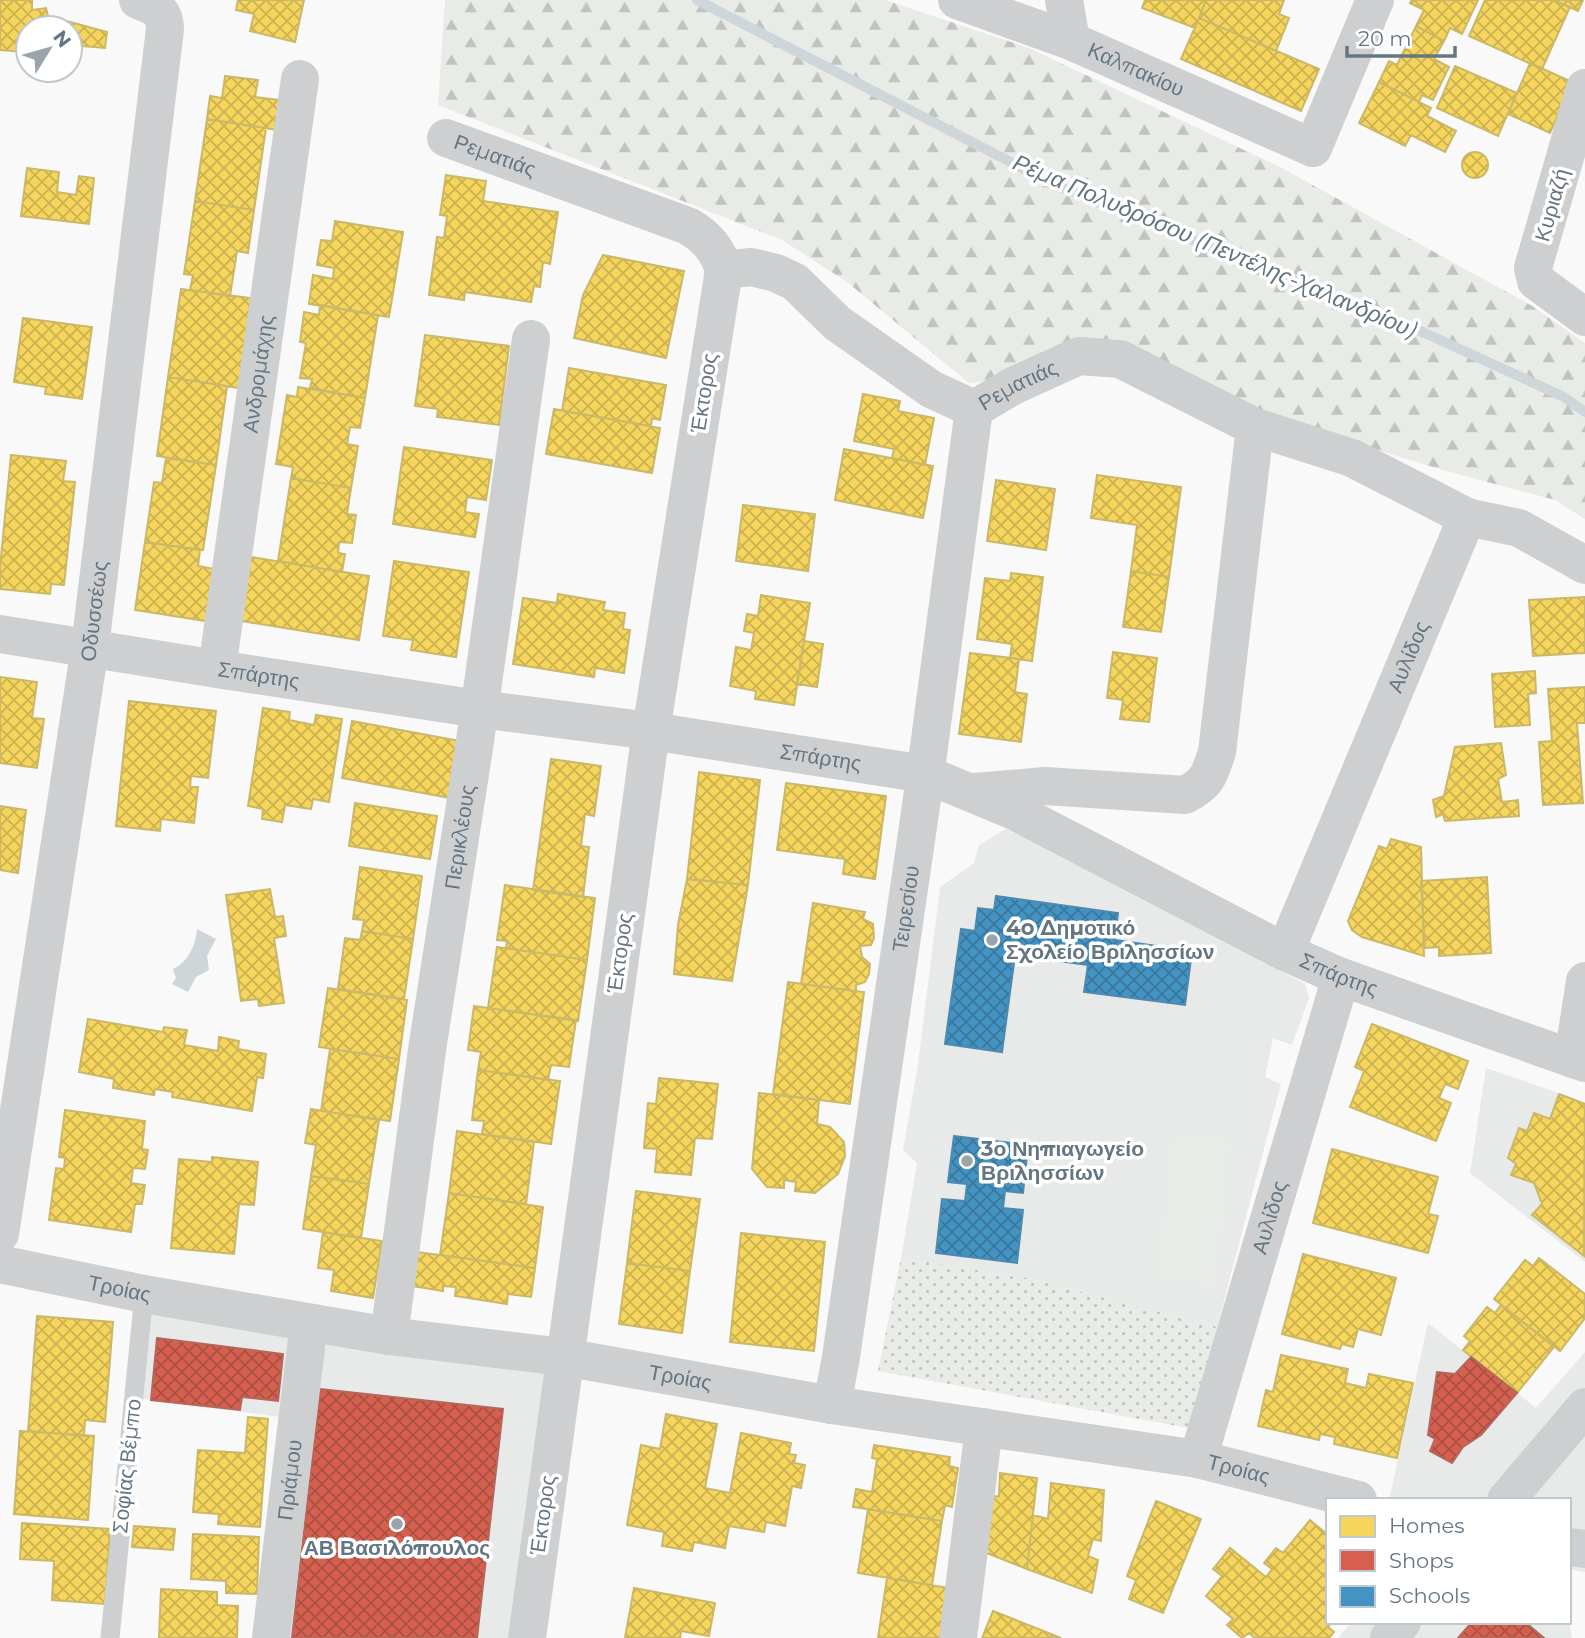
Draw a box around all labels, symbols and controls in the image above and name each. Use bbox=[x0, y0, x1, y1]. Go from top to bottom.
north arrow bbox=[14, 14, 84, 84]
scale bar bbox=[1347, 14, 1456, 58]
text: N bbox=[48, 26, 76, 52]
text: 20 m bbox=[1358, 26, 1412, 51]
street label: Καλπακίου bbox=[1084, 37, 1188, 101]
street label: Ρεματιάς bbox=[451, 129, 539, 182]
water label: Ρέμα Πολυδρόσου (Πεντέλης-Χαλανδρίου) bbox=[1009, 148, 1421, 344]
street label: Κυριαζή bbox=[1529, 165, 1574, 244]
street label: Ανδρομάχης bbox=[237, 313, 279, 434]
street label: Έκτορος bbox=[685, 351, 722, 436]
street label: Ρεματιάς bbox=[974, 355, 1061, 415]
street label: Οδυσσέως bbox=[75, 559, 112, 663]
street label: Αυλίδος bbox=[1382, 617, 1434, 696]
street label: Σπάρτης bbox=[216, 656, 301, 693]
street label: Σπάρτης bbox=[778, 738, 863, 776]
street label: Περικλέους bbox=[439, 783, 480, 891]
street label: Τειρεσίου bbox=[887, 864, 924, 953]
street label: Έκτορος bbox=[601, 911, 637, 995]
place label: 4o Δημοτικό Σχολείο Βριλησσίων bbox=[1006, 915, 1214, 964]
marker: 4o Δημοτικό Σχολείο Βριλησσίων bbox=[984, 932, 1000, 948]
street label: Σπάρτης bbox=[1296, 947, 1381, 1001]
place label: 3ο Νηπιαγωγείο Βριλησσίων bbox=[980, 1136, 1144, 1185]
marker: 3ο Νηπιαγωγείο Βριλησσίων bbox=[959, 1153, 975, 1169]
street label: Αυλίδος bbox=[1247, 1178, 1292, 1257]
street label: Τροίας bbox=[86, 1270, 153, 1307]
street label: Τροίας bbox=[647, 1359, 714, 1395]
street label: Σοφίας Βέμπο bbox=[107, 1397, 146, 1534]
street label: Πριάμου bbox=[272, 1438, 307, 1522]
street label: Τροίας bbox=[1205, 1449, 1272, 1489]
street label: Έκτορος bbox=[524, 1473, 560, 1557]
legend bbox=[1326, 1498, 1571, 1624]
text: Homes bbox=[1389, 1513, 1464, 1538]
marker: ΑΒ Βασιλόπουλος bbox=[389, 1516, 405, 1532]
place label: ΑΒ Βασιλόπουλος bbox=[304, 1535, 490, 1560]
text: Shops bbox=[1389, 1548, 1454, 1573]
text: Schools bbox=[1389, 1583, 1470, 1608]

